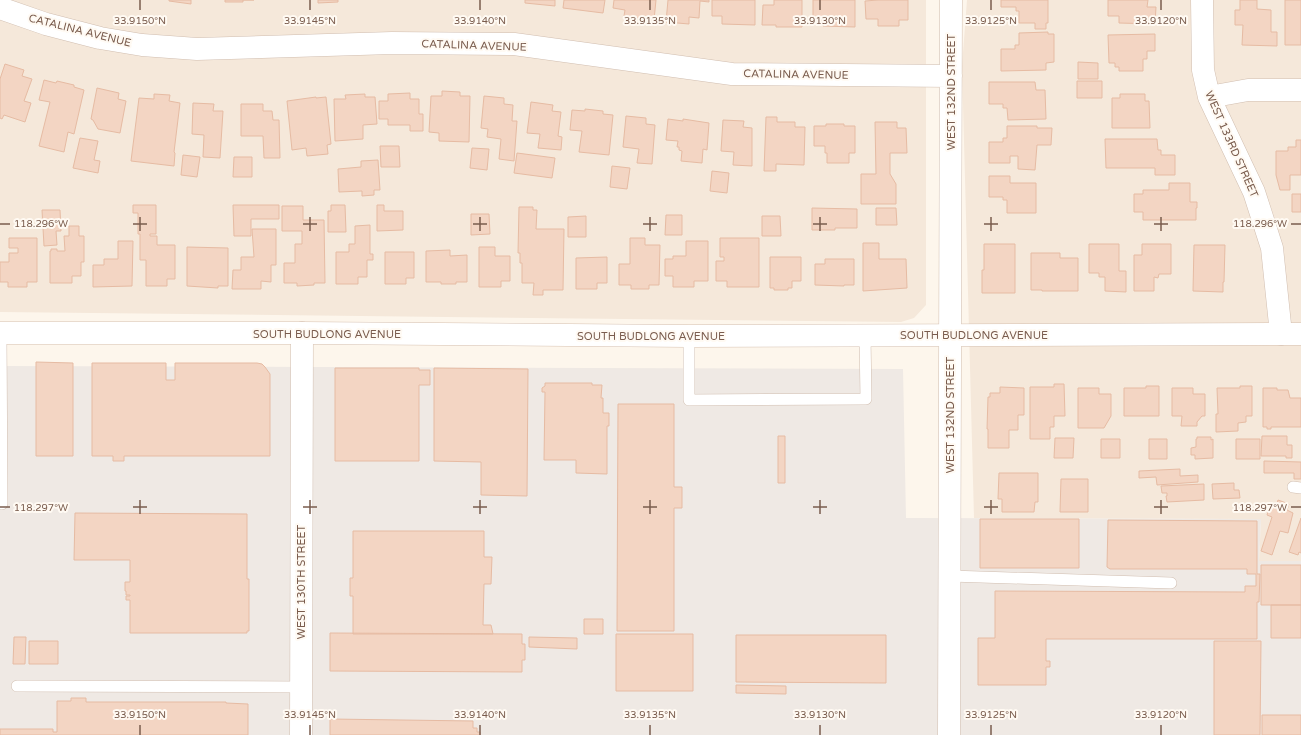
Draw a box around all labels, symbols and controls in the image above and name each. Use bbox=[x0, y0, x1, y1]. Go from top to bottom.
street label: CATALINA AVENUE bbox=[27, 11, 133, 50]
text: 33.9150°N bbox=[114, 15, 166, 27]
text: 33.9145°N bbox=[284, 15, 336, 27]
text: 33.9140°N bbox=[454, 15, 506, 27]
text: 33.9135°N bbox=[624, 15, 676, 27]
text: 33.9130°N bbox=[794, 15, 846, 27]
text: 33.9125°N bbox=[965, 15, 1017, 27]
text: 33.9120°N bbox=[1135, 15, 1187, 27]
street label: WEST 132ND STREET bbox=[945, 34, 958, 150]
street label: CATALINA AVENUE bbox=[421, 37, 527, 54]
street label: CATALINA AVENUE bbox=[743, 67, 849, 82]
street label: WEST 133RD STREET bbox=[1202, 89, 1261, 200]
text: 118.296°W bbox=[14, 218, 68, 230]
text: 118.296°W bbox=[1233, 218, 1287, 230]
street label: SOUTH BUDLONG AVENUE bbox=[253, 328, 401, 341]
street label: SOUTH BUDLONG AVENUE bbox=[900, 329, 1048, 342]
street label: SOUTH BUDLONG AVENUE bbox=[577, 330, 725, 343]
street label: WEST 132ND STREET bbox=[944, 357, 957, 473]
text: 118.297°W bbox=[14, 502, 68, 514]
text: 118.297°W bbox=[1233, 502, 1287, 514]
street label: WEST 130TH STREET bbox=[295, 525, 308, 639]
text: 33.9150°N bbox=[114, 709, 166, 721]
text: 33.9145°N bbox=[284, 709, 336, 721]
text: 33.9140°N bbox=[454, 709, 506, 721]
text: 33.9135°N bbox=[624, 709, 676, 721]
text: 33.9130°N bbox=[794, 709, 846, 721]
text: 33.9125°N bbox=[965, 709, 1017, 721]
text: 33.9120°N bbox=[1135, 709, 1187, 721]

